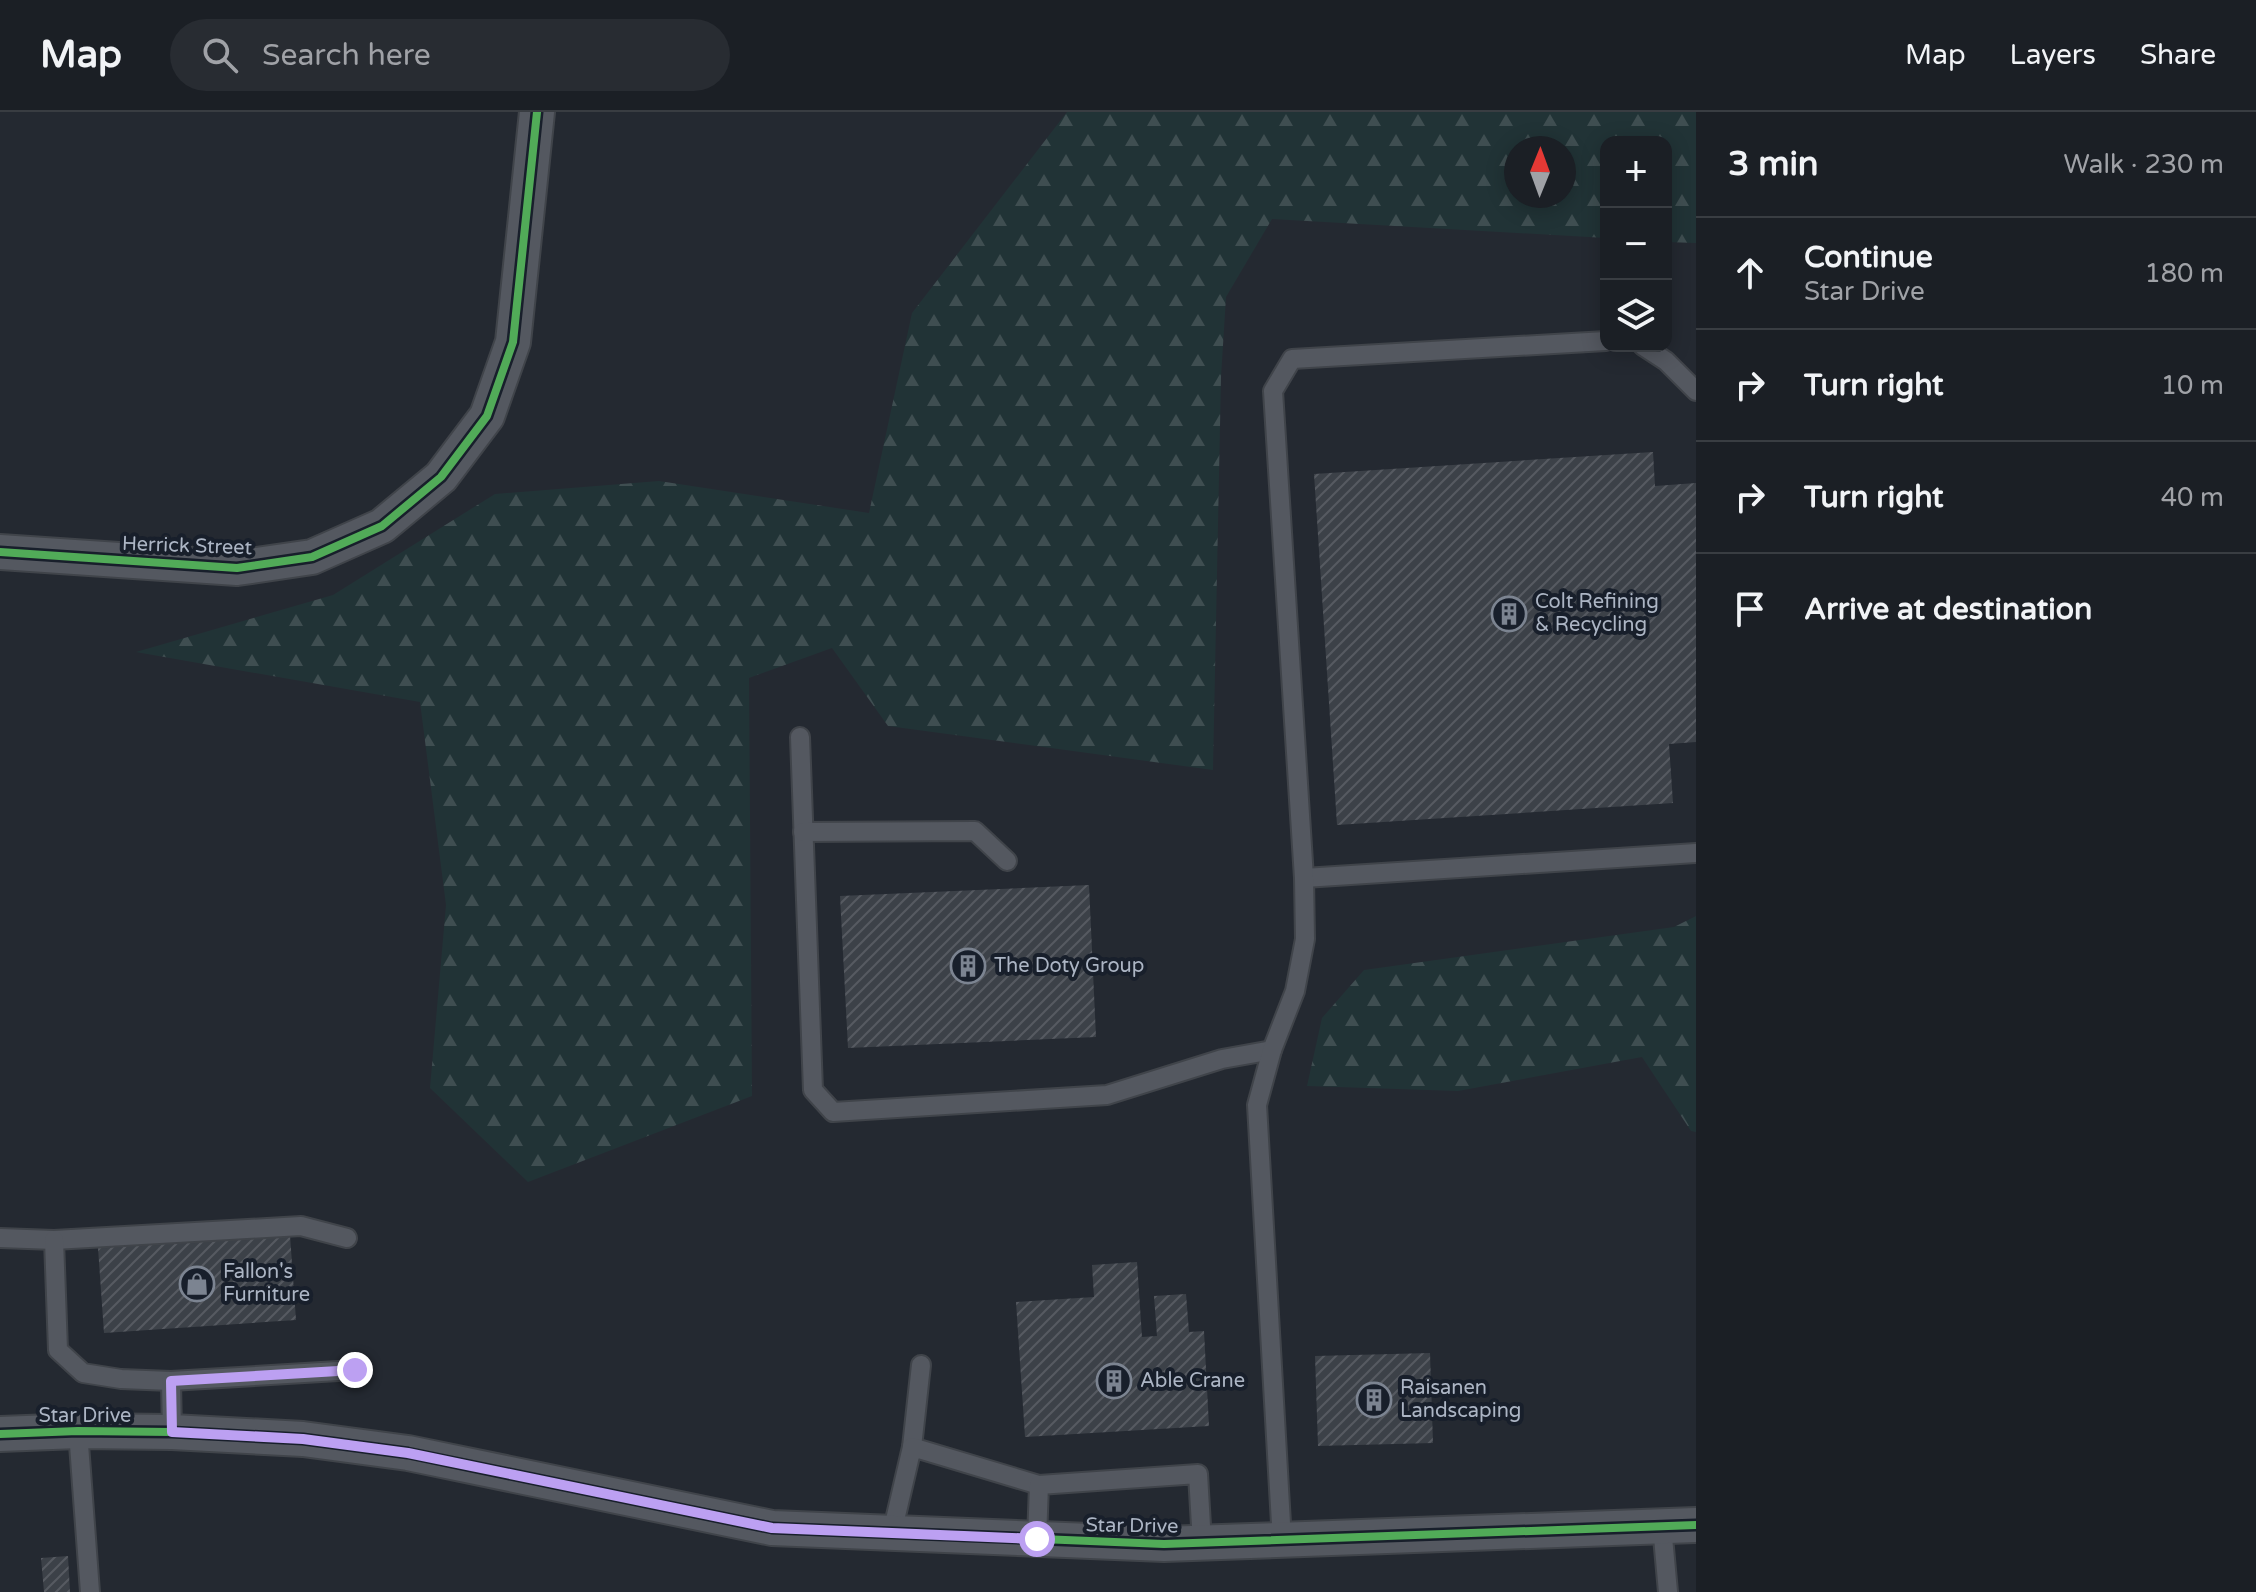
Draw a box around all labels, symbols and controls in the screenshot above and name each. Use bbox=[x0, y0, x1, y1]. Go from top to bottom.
search box bbox=[170, 19, 730, 91]
text: Map bbox=[40, 32, 122, 78]
icon: search bbox=[198, 33, 242, 77]
text: Search here bbox=[262, 37, 431, 74]
text: Map bbox=[1905, 38, 1966, 72]
text: Layers bbox=[2010, 38, 2096, 72]
text: Share bbox=[2140, 38, 2216, 72]
north arrow bbox=[1504, 136, 1576, 208]
map controls bbox=[1600, 136, 1672, 352]
button: + bbox=[1600, 136, 1672, 208]
text: 3 min bbox=[1728, 144, 1819, 185]
text: Walk · 230 m bbox=[2064, 149, 2224, 180]
button: − bbox=[1600, 208, 1672, 280]
text: Continue bbox=[1804, 239, 1933, 276]
icon: ahead bbox=[1728, 251, 1772, 295]
text: 180 m bbox=[2144, 258, 2224, 289]
text: Star Drive bbox=[1804, 276, 1925, 307]
button: layers bbox=[1600, 280, 1672, 352]
icon: right bbox=[1728, 363, 1772, 407]
text: Turn right bbox=[1804, 367, 1944, 404]
text: 10 m bbox=[2161, 370, 2224, 401]
icon: right bbox=[1728, 475, 1772, 519]
text: Turn right bbox=[1804, 479, 1944, 516]
text: 40 m bbox=[2161, 482, 2224, 513]
street label: Herrick Street bbox=[121, 532, 253, 560]
icon: arrive bbox=[1728, 587, 1772, 631]
place label: Colt Refining & Recycling bbox=[1535, 590, 1659, 637]
text: Arrive at destination bbox=[1804, 591, 2092, 628]
building icon: Colt Refining & Recycling bbox=[1490, 595, 1528, 633]
building icon: The Doty Group bbox=[949, 947, 987, 985]
place label: The Doty Group bbox=[994, 954, 1144, 978]
place label: Fallon's Furniture bbox=[223, 1260, 310, 1307]
shop icon: Fallon's Furniture bbox=[178, 1265, 216, 1303]
route end bbox=[337, 1352, 373, 1388]
building icon: Able Crane bbox=[1095, 1362, 1133, 1400]
place label: Able Crane bbox=[1140, 1369, 1245, 1393]
place label: Raisanen Landscaping bbox=[1400, 1376, 1521, 1423]
building icon: Raisanen Landscaping bbox=[1355, 1381, 1393, 1419]
street label: Star Drive bbox=[39, 1404, 131, 1428]
street label: Star Drive bbox=[1085, 1513, 1179, 1539]
route start bbox=[1019, 1521, 1055, 1557]

